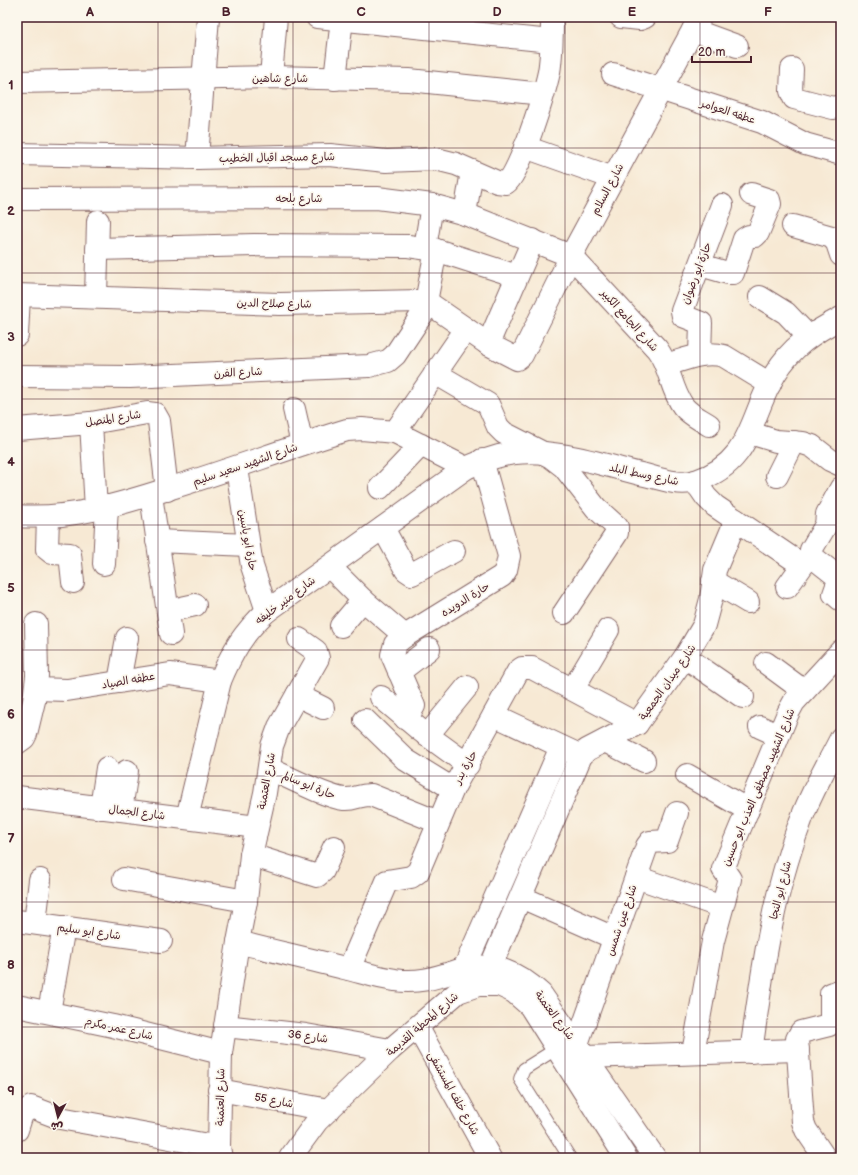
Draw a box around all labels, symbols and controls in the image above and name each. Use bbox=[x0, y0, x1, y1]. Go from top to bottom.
text: A bbox=[85, 4, 94, 20]
text: B bbox=[221, 4, 231, 20]
text: C bbox=[356, 4, 366, 20]
text: D bbox=[492, 4, 502, 20]
text: E bbox=[628, 4, 637, 20]
text: F bbox=[764, 4, 772, 20]
scale bar bbox=[692, 38, 751, 64]
text: 20 m bbox=[698, 45, 725, 60]
street label: شارع شاهين bbox=[252, 72, 308, 87]
text: 1 bbox=[8, 77, 14, 93]
street label: عطفه العوامر bbox=[697, 96, 757, 127]
street label: شارع مسجد اقبال الخطيب bbox=[219, 150, 335, 167]
street label: شارع السلام bbox=[588, 161, 628, 218]
street label: شارع بلحه bbox=[276, 192, 322, 207]
text: 2 bbox=[7, 203, 15, 219]
street label: حارة ابو رضوان bbox=[679, 240, 715, 306]
street label: شارع الجامع الكبير bbox=[596, 286, 661, 355]
street label: شارع صلاح الدين bbox=[236, 296, 312, 313]
text: 3 bbox=[7, 329, 15, 345]
street label: شارع الفرن bbox=[214, 365, 263, 382]
street label: شارع المنصل bbox=[84, 408, 142, 431]
street label: شارع الشهيد سعيد سليم bbox=[191, 440, 300, 490]
text: 4 bbox=[7, 454, 15, 470]
street label: شارع وسط البلد bbox=[608, 461, 680, 490]
street label: حارة ابو ياسين bbox=[235, 508, 259, 572]
street label: شارع منير خليفه bbox=[253, 574, 319, 629]
street label: حارة الدويده bbox=[439, 579, 492, 619]
text: 5 bbox=[7, 580, 15, 596]
street label: شارع ميدان الجمعية bbox=[636, 642, 700, 724]
street label: عطفه الصياد bbox=[100, 669, 156, 692]
text: 6 bbox=[7, 706, 15, 722]
street label: شارع الشهيد مصطفى العذب ابو حسين bbox=[719, 707, 799, 869]
street label: حارة بدر bbox=[450, 748, 481, 788]
street label: شارع العتمنة bbox=[255, 752, 280, 811]
street label: حارة ابو سالم bbox=[280, 769, 337, 803]
street label: شارع الجمال bbox=[108, 803, 166, 824]
text: 7 bbox=[7, 831, 15, 847]
street label: شارع ابو النجا bbox=[767, 859, 796, 921]
street label: شارع عين شمس bbox=[603, 883, 642, 958]
street label: شارع ابو سليم bbox=[56, 921, 122, 944]
text: 8 bbox=[7, 957, 15, 973]
street label: شارع العتمنة bbox=[530, 988, 577, 1043]
street label: شارع المحطة القديمة bbox=[384, 990, 462, 1061]
street label: شارع عمر مكرم bbox=[83, 1014, 154, 1045]
street label: شارع 36 bbox=[287, 1027, 329, 1048]
street label: شارع خلف المستشفى bbox=[423, 1049, 482, 1138]
street label: شارع العتمنة bbox=[213, 1068, 230, 1126]
text: 9 bbox=[7, 1083, 15, 1099]
street label: شارع 55 bbox=[253, 1090, 294, 1113]
north arrow bbox=[38, 1097, 78, 1137]
text: ش bbox=[50, 1119, 64, 1134]

